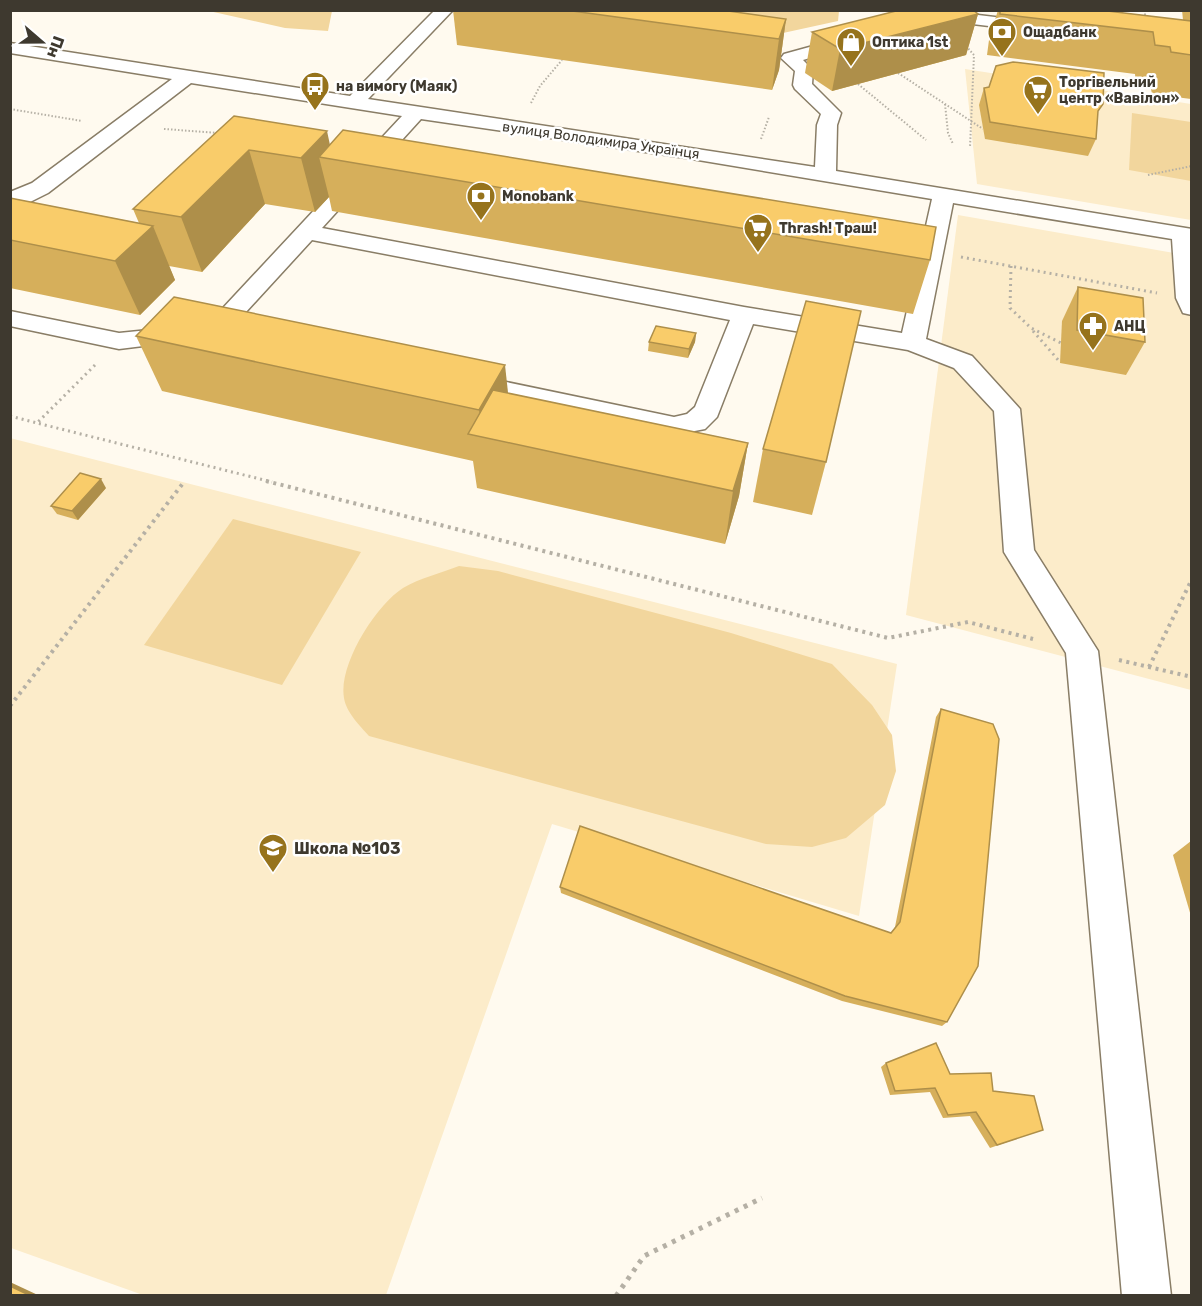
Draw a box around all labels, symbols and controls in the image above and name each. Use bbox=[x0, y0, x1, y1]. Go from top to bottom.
north arrow bbox=[12, 12, 72, 72]
bank icon: Ощадбанк bbox=[986, 16, 1018, 58]
place label: Ощадбанк bbox=[1023, 24, 1097, 41]
shop icon: Оптика 1st bbox=[835, 26, 867, 68]
text: Пн bbox=[43, 33, 68, 61]
place label: Оптика 1st bbox=[872, 34, 949, 51]
bus stop icon: на вимогу (Маяк) bbox=[299, 70, 331, 112]
supermarket icon: Торгівельний центр «Вавілон» bbox=[1022, 74, 1054, 116]
place label: Торгівельний центр «Вавілон» bbox=[1059, 74, 1179, 107]
place label: на вимогу (Маяк) bbox=[336, 78, 457, 95]
street label: вулиця Володимира Українця bbox=[501, 118, 701, 163]
bank icon: Monobank bbox=[465, 180, 497, 222]
place label: Monobank bbox=[502, 188, 575, 205]
supermarket icon: Thrash! Траш! bbox=[742, 212, 774, 254]
place label: Thrash! Траш! bbox=[779, 220, 877, 237]
pharmacy icon: АНЦ bbox=[1077, 310, 1109, 352]
place label: АНЦ bbox=[1114, 318, 1145, 335]
school or university icon: Школа №103 bbox=[257, 832, 289, 874]
place label: Школа №103 bbox=[294, 839, 401, 858]

